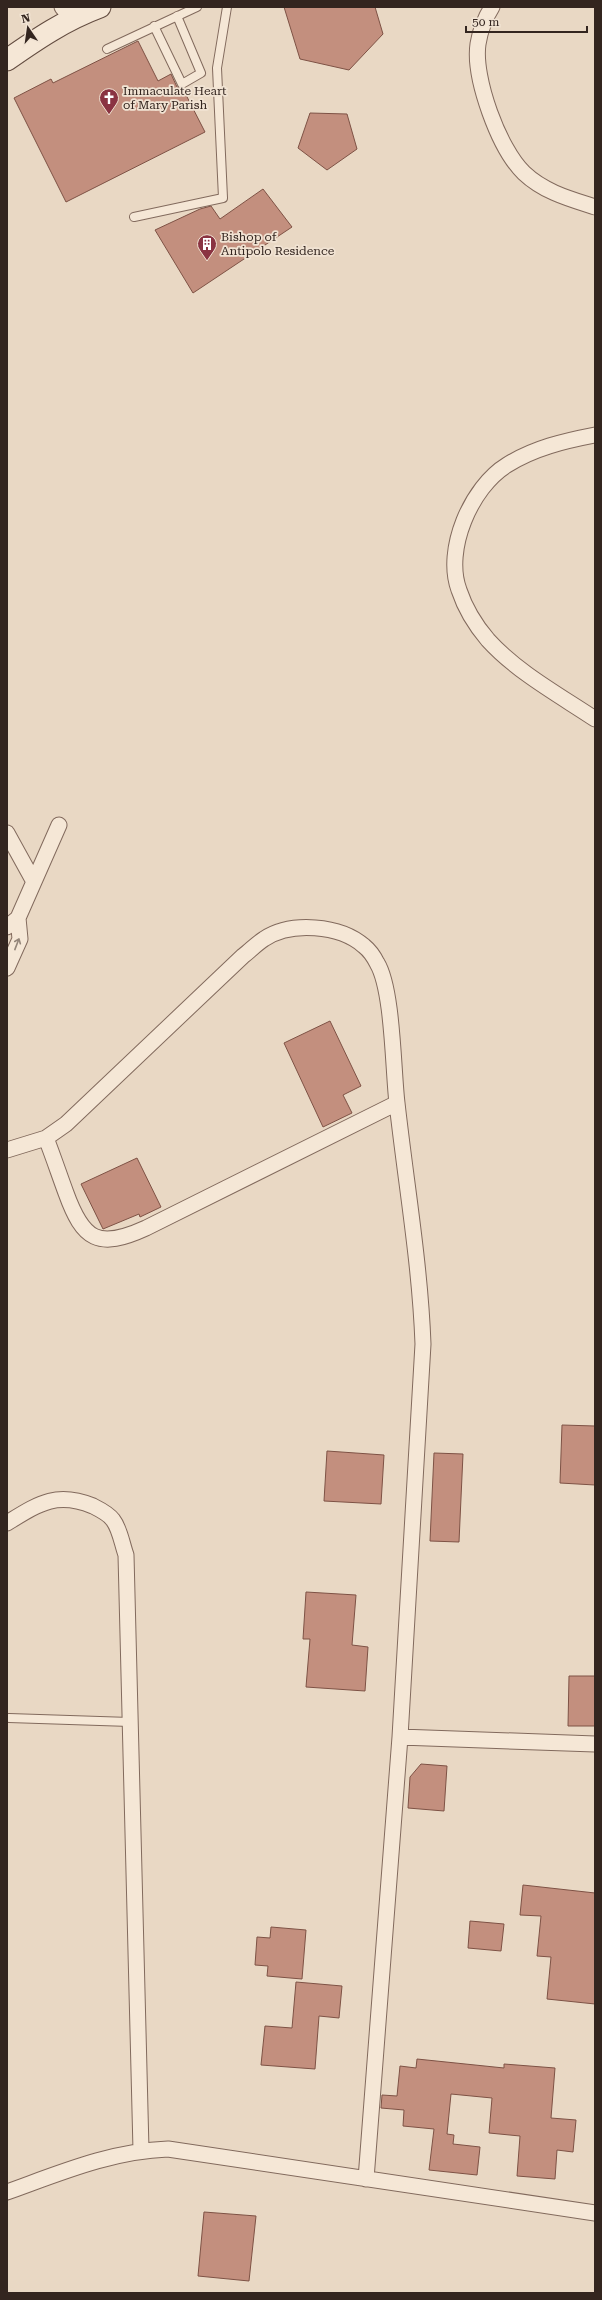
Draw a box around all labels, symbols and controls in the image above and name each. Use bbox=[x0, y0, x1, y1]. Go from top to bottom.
north arrow bbox=[8, 8, 48, 48]
scale bar bbox=[466, 8, 587, 34]
text: N bbox=[20, 11, 32, 26]
text: 50 m bbox=[472, 15, 499, 29]
place label: Immaculate Heart of Mary Parish bbox=[123, 84, 227, 112]
church icon: Immaculate Heart of Mary Parish bbox=[98, 87, 120, 115]
place label: Bishop of Antipolo Residence bbox=[221, 230, 335, 258]
building icon: Bishop of Antipolo Residence bbox=[196, 233, 218, 261]
one-way arrow bbox=[14, 938, 22, 950]

